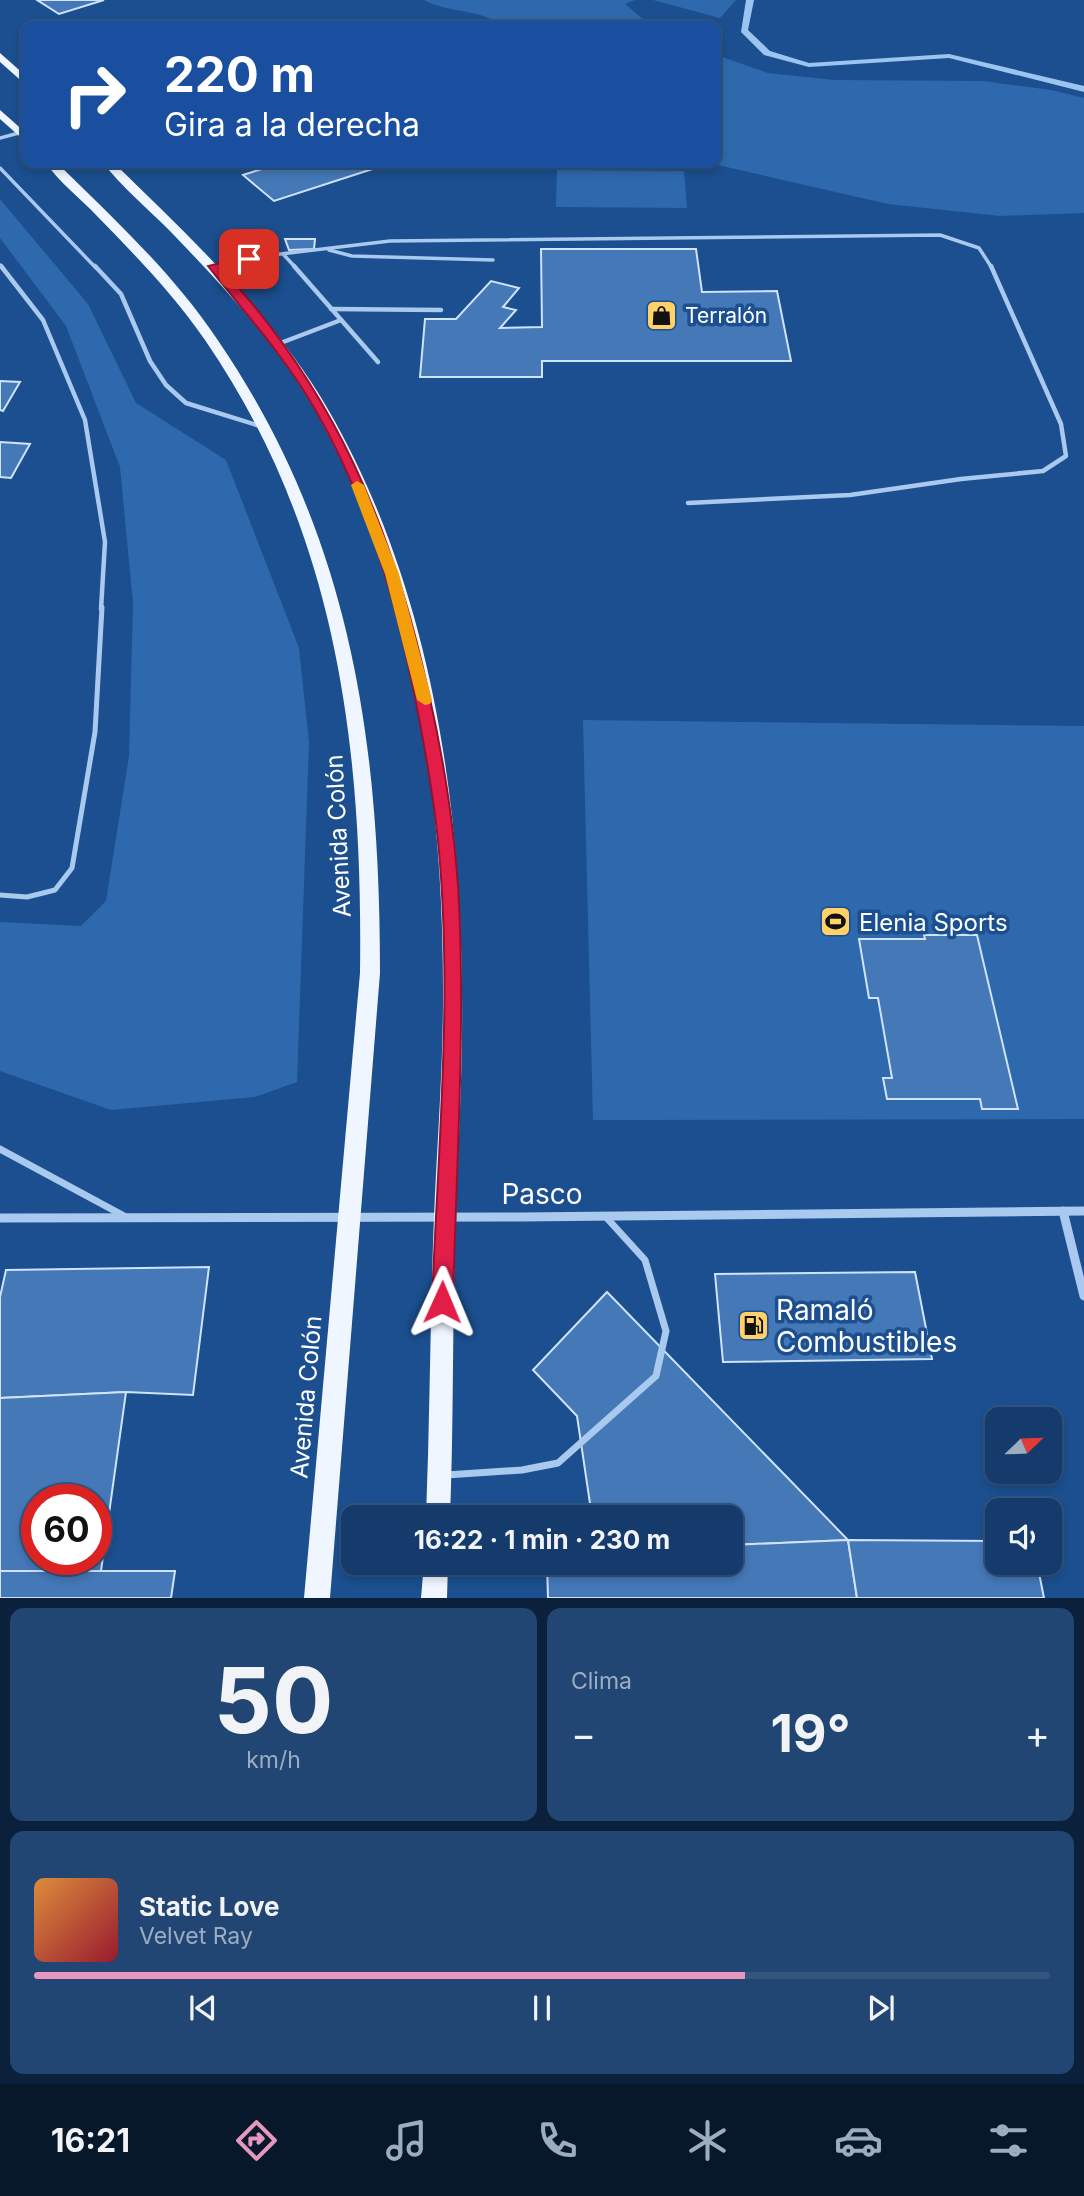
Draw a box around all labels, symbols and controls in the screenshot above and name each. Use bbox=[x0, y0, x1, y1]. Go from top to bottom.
text: 220 m bbox=[164, 45, 315, 104]
icon: right bbox=[49, 49, 140, 140]
text: Gira a la derecha bbox=[164, 105, 420, 144]
pin bbox=[219, 229, 279, 289]
icon: arrive bbox=[230, 240, 268, 278]
shop icon: Terralón bbox=[645, 298, 679, 332]
place label: Terralón bbox=[685, 303, 767, 328]
street label: Avenida Colón bbox=[319, 754, 357, 918]
sports icon: Elenia Sports bbox=[819, 905, 853, 939]
place label: Elenia Sports bbox=[859, 908, 1008, 937]
street label: Pasco bbox=[501, 1177, 583, 1211]
position arrow bbox=[405, 1265, 479, 1339]
place label: Ramaló Combustibles bbox=[776, 1293, 957, 1359]
fuel station icon: Ramaló Combustibles bbox=[736, 1309, 770, 1343]
street label: Avenida Colón bbox=[284, 1314, 328, 1480]
north arrow bbox=[985, 1407, 1062, 1484]
map controls bbox=[985, 1407, 1062, 1575]
speed limit sign: 60 bbox=[21, 1484, 112, 1575]
button: sound bbox=[985, 1498, 1062, 1575]
text: 16:22 · 1 min · 230 m bbox=[414, 1524, 670, 1555]
text: 50 bbox=[214, 1645, 333, 1755]
text: Clima bbox=[571, 1667, 632, 1695]
text: 19° bbox=[770, 1702, 851, 1765]
text: − bbox=[571, 1711, 596, 1757]
text: + bbox=[1025, 1711, 1050, 1757]
text: km/h bbox=[246, 1746, 301, 1774]
text: Static Love bbox=[139, 1891, 280, 1922]
text: Velvet Ray bbox=[139, 1922, 253, 1950]
icon: previous bbox=[184, 1989, 222, 2027]
icon: pause bbox=[523, 1989, 561, 2027]
icon: next bbox=[862, 1989, 900, 2027]
icon: directions bbox=[232, 2116, 281, 2165]
icon: music bbox=[382, 2116, 431, 2165]
icon: phone bbox=[533, 2116, 582, 2165]
icon: climate bbox=[683, 2116, 732, 2165]
icon: car bbox=[834, 2116, 883, 2165]
icon: filters bbox=[984, 2116, 1033, 2165]
text: 16:21 bbox=[51, 2121, 130, 2160]

